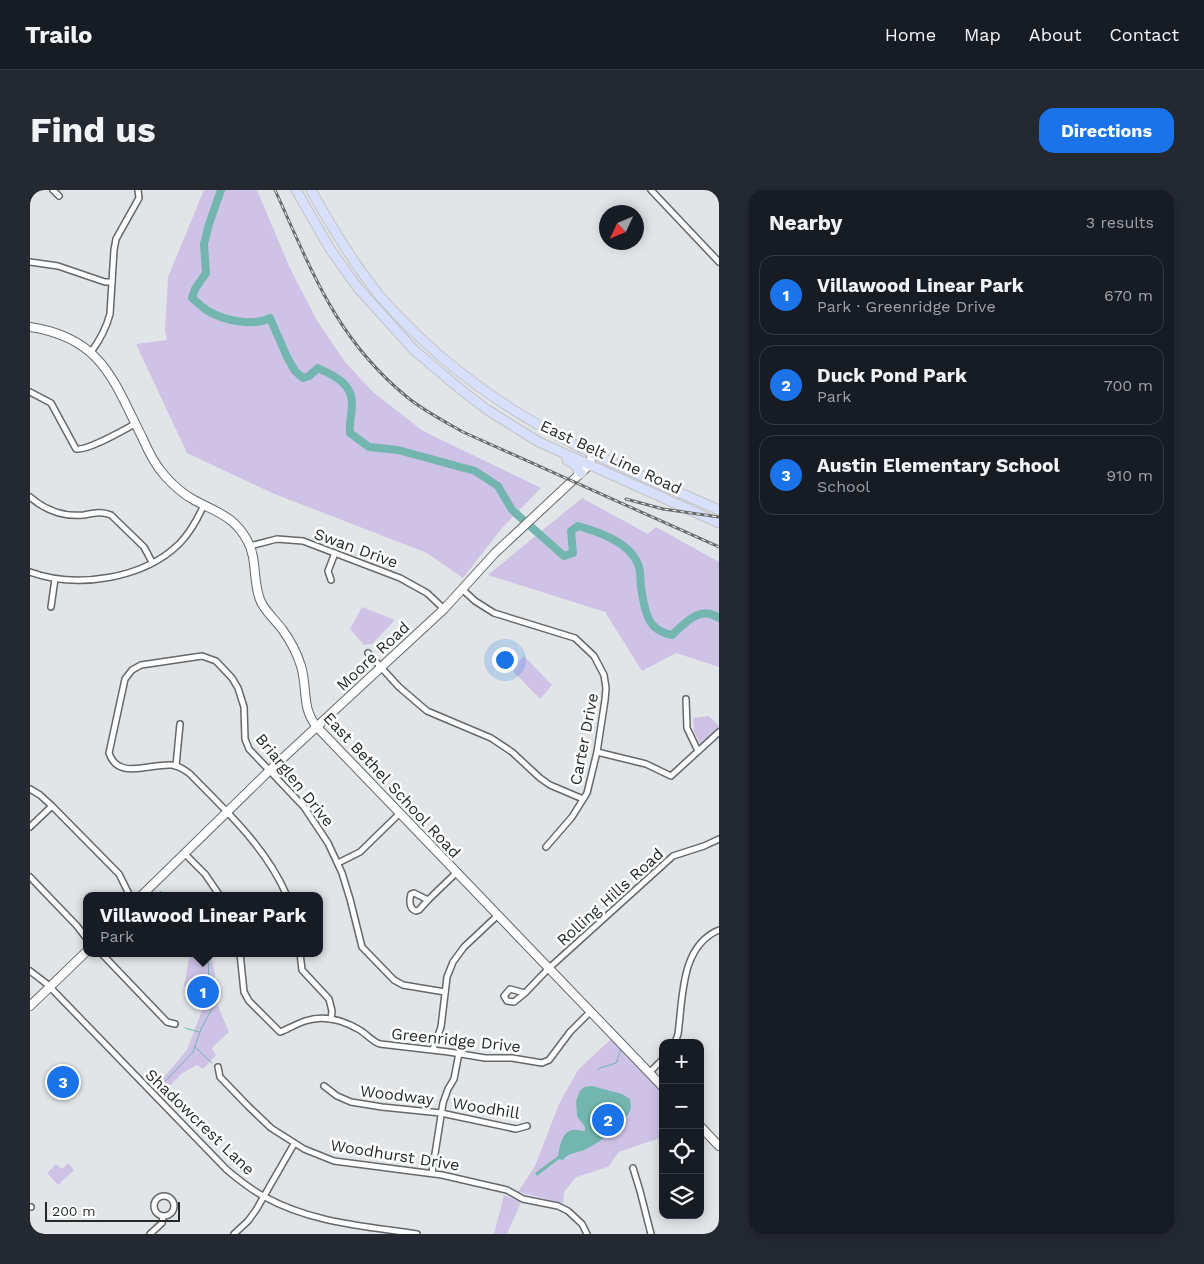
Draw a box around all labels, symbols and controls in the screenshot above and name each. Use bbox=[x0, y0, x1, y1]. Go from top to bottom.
text: Trailo bbox=[25, 21, 92, 49]
text: Home bbox=[885, 24, 936, 45]
text: Map bbox=[964, 24, 1001, 45]
text: About bbox=[1029, 24, 1081, 45]
text: Contact bbox=[1109, 24, 1179, 45]
button: Directions bbox=[1039, 108, 1174, 153]
text: Find us bbox=[30, 109, 156, 151]
north arrow bbox=[599, 205, 644, 250]
text: Nearby bbox=[769, 210, 842, 235]
text: 3 results bbox=[1086, 213, 1154, 232]
text: Villawood Linear Park bbox=[817, 274, 1023, 297]
text: 1 bbox=[783, 286, 789, 305]
text: 670 m bbox=[1104, 286, 1153, 305]
text: Park · Greenridge Drive bbox=[817, 297, 996, 316]
text: Duck Pond Park bbox=[817, 364, 967, 387]
text: 2 bbox=[781, 376, 791, 395]
text: 700 m bbox=[1104, 376, 1153, 395]
text: Park bbox=[817, 387, 851, 406]
street label: East Belt Line Road bbox=[537, 416, 685, 498]
text: Austin Elementary School bbox=[817, 454, 1060, 477]
text: 3 bbox=[781, 466, 791, 485]
text: 910 m bbox=[1106, 466, 1153, 485]
text: School bbox=[817, 477, 870, 496]
street label: Swan Drive bbox=[312, 524, 400, 572]
street label: Moore Road bbox=[333, 617, 413, 695]
your location bbox=[492, 647, 518, 673]
street label: Carter Drive bbox=[566, 691, 602, 787]
street label: East Bethel School Road bbox=[320, 708, 464, 862]
street label: Briarglen Drive bbox=[252, 730, 338, 830]
street label: Rolling Hills Road bbox=[553, 844, 667, 950]
popup bbox=[83, 892, 323, 957]
text: Villawood Linear Park bbox=[100, 904, 306, 927]
text: Park bbox=[100, 927, 134, 946]
pin: 1 bbox=[187, 973, 219, 1011]
street label: Greenridge Drive bbox=[390, 1024, 522, 1056]
map controls bbox=[659, 1039, 704, 1219]
button: + bbox=[659, 1039, 704, 1084]
pin: 3 bbox=[47, 1063, 79, 1101]
street label: Shadowcrest Lane bbox=[141, 1065, 259, 1179]
street label: Woodway bbox=[359, 1081, 436, 1109]
button: − bbox=[659, 1084, 704, 1129]
street label: Woodhill bbox=[451, 1093, 521, 1123]
pin: 2 bbox=[592, 1101, 624, 1139]
button: locate bbox=[659, 1129, 704, 1174]
street label: Woodhurst Drive bbox=[329, 1135, 461, 1175]
button: layers bbox=[659, 1174, 704, 1219]
scale bar bbox=[45, 1199, 180, 1222]
text: 200 m bbox=[52, 1203, 96, 1219]

